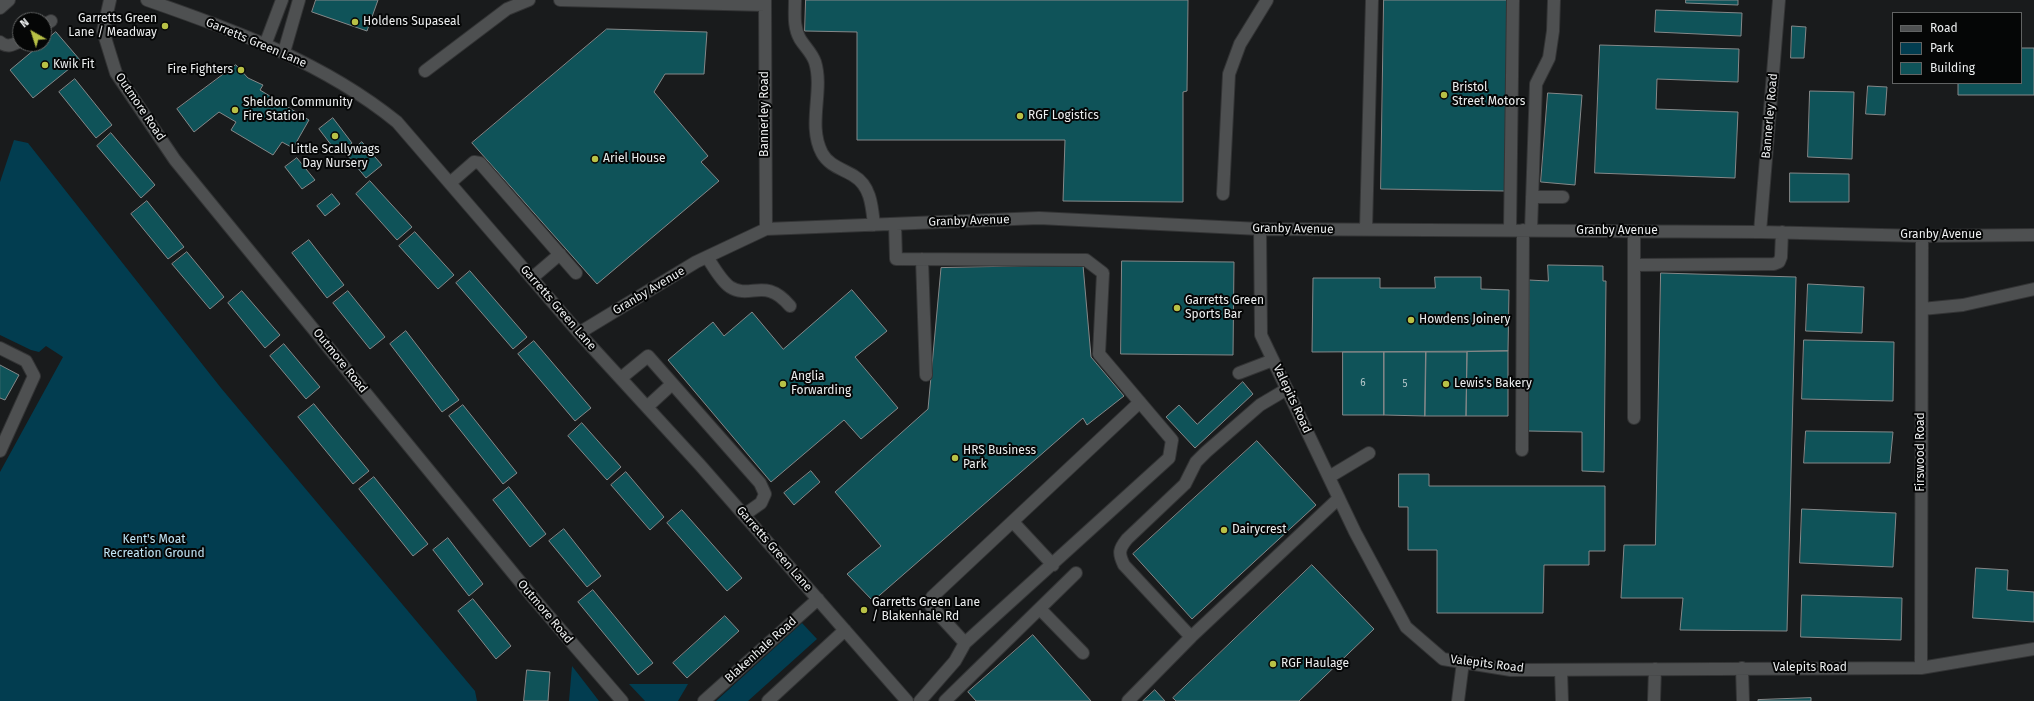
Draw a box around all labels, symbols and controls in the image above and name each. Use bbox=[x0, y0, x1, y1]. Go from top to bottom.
north arrow bbox=[12, 12, 52, 52]
place label: Garretts Green Lane / Meadway bbox=[68, 12, 157, 40]
legend bbox=[1892, 12, 2022, 84]
street label: Garretts Green Lane bbox=[203, 15, 309, 71]
place label: Holdens Supaseal bbox=[363, 15, 460, 29]
text: N bbox=[18, 16, 32, 30]
marker: Holdens Supaseal bbox=[350, 17, 360, 27]
marker: Garretts Green Lane / Meadway bbox=[160, 21, 170, 31]
text: Road bbox=[1930, 21, 1958, 35]
text: Park bbox=[1930, 41, 1954, 55]
place label: Kwik Fit bbox=[53, 58, 95, 72]
marker: Kwik Fit bbox=[40, 60, 50, 70]
text: Building bbox=[1930, 61, 1975, 75]
place label: Fire Fighters bbox=[167, 63, 233, 77]
marker: Fire Fighters bbox=[236, 65, 246, 75]
street label: Outmore Road bbox=[112, 70, 168, 144]
street label: Bannerley Road bbox=[758, 71, 772, 157]
street label: Bannerley Road bbox=[1759, 73, 1781, 159]
place label: Bristol Street Motors bbox=[1452, 81, 1525, 109]
marker: Bristol Street Motors bbox=[1439, 90, 1449, 100]
place label: Sheldon Community Fire Station bbox=[243, 96, 353, 124]
marker: Sheldon Community Fire Station bbox=[230, 105, 240, 115]
place label: RGF Logistics bbox=[1028, 109, 1099, 123]
marker: RGF Logistics bbox=[1015, 111, 1025, 121]
marker: Little Scallywags Day Nursery bbox=[330, 131, 340, 141]
place label: Little Scallywags Day Nursery bbox=[290, 143, 380, 171]
place label: Ariel House bbox=[603, 152, 665, 166]
marker: Ariel House bbox=[590, 154, 600, 164]
street label: Granby Avenue bbox=[928, 212, 1010, 230]
street label: Granby Avenue bbox=[1252, 221, 1334, 237]
street label: Granby Avenue bbox=[1576, 224, 1658, 238]
street label: Granby Avenue bbox=[1900, 228, 1982, 242]
street label: Garretts Green Lane bbox=[517, 262, 599, 354]
street label: Granby Avenue bbox=[610, 264, 688, 318]
place label: Garretts Green Sports Bar bbox=[1185, 294, 1264, 322]
marker: Garretts Green Sports Bar bbox=[1172, 303, 1182, 313]
place label: Howdens Joinery bbox=[1419, 313, 1510, 327]
marker: Howdens Joinery bbox=[1406, 315, 1416, 325]
street label: Outmore Road bbox=[310, 326, 370, 396]
street label: Valepits Road bbox=[1270, 362, 1314, 436]
place label: Anglia Forwarding bbox=[791, 370, 851, 398]
house number: 6 bbox=[1360, 377, 1366, 389]
place label: Lewis's Bakery bbox=[1454, 377, 1532, 391]
house number: 5 bbox=[1402, 378, 1408, 390]
marker: Anglia Forwarding bbox=[778, 379, 788, 389]
marker: Lewis's Bakery bbox=[1441, 379, 1451, 389]
street label: Firswood Road bbox=[1914, 412, 1928, 492]
place label: HRS Business Park bbox=[963, 444, 1036, 472]
marker: HRS Business Park bbox=[950, 453, 960, 463]
street label: Garretts Green Lane bbox=[733, 503, 815, 595]
place label: Dairycrest bbox=[1232, 523, 1286, 537]
marker: Dairycrest bbox=[1219, 525, 1229, 535]
park label: Kent's Moat Recreation Ground bbox=[103, 533, 205, 561]
street label: Outmore Road bbox=[514, 577, 576, 647]
place label: Garretts Green Lane / Blakenhale Rd bbox=[872, 596, 980, 624]
marker: Garretts Green Lane / Blakenhale Rd bbox=[859, 605, 869, 615]
street label: Blakenhale Road bbox=[722, 614, 800, 686]
street label: Valepits Road bbox=[1449, 652, 1525, 676]
place label: RGF Haulage bbox=[1281, 657, 1349, 671]
marker: RGF Haulage bbox=[1268, 659, 1278, 669]
street label: Valepits Road bbox=[1773, 661, 1847, 675]

